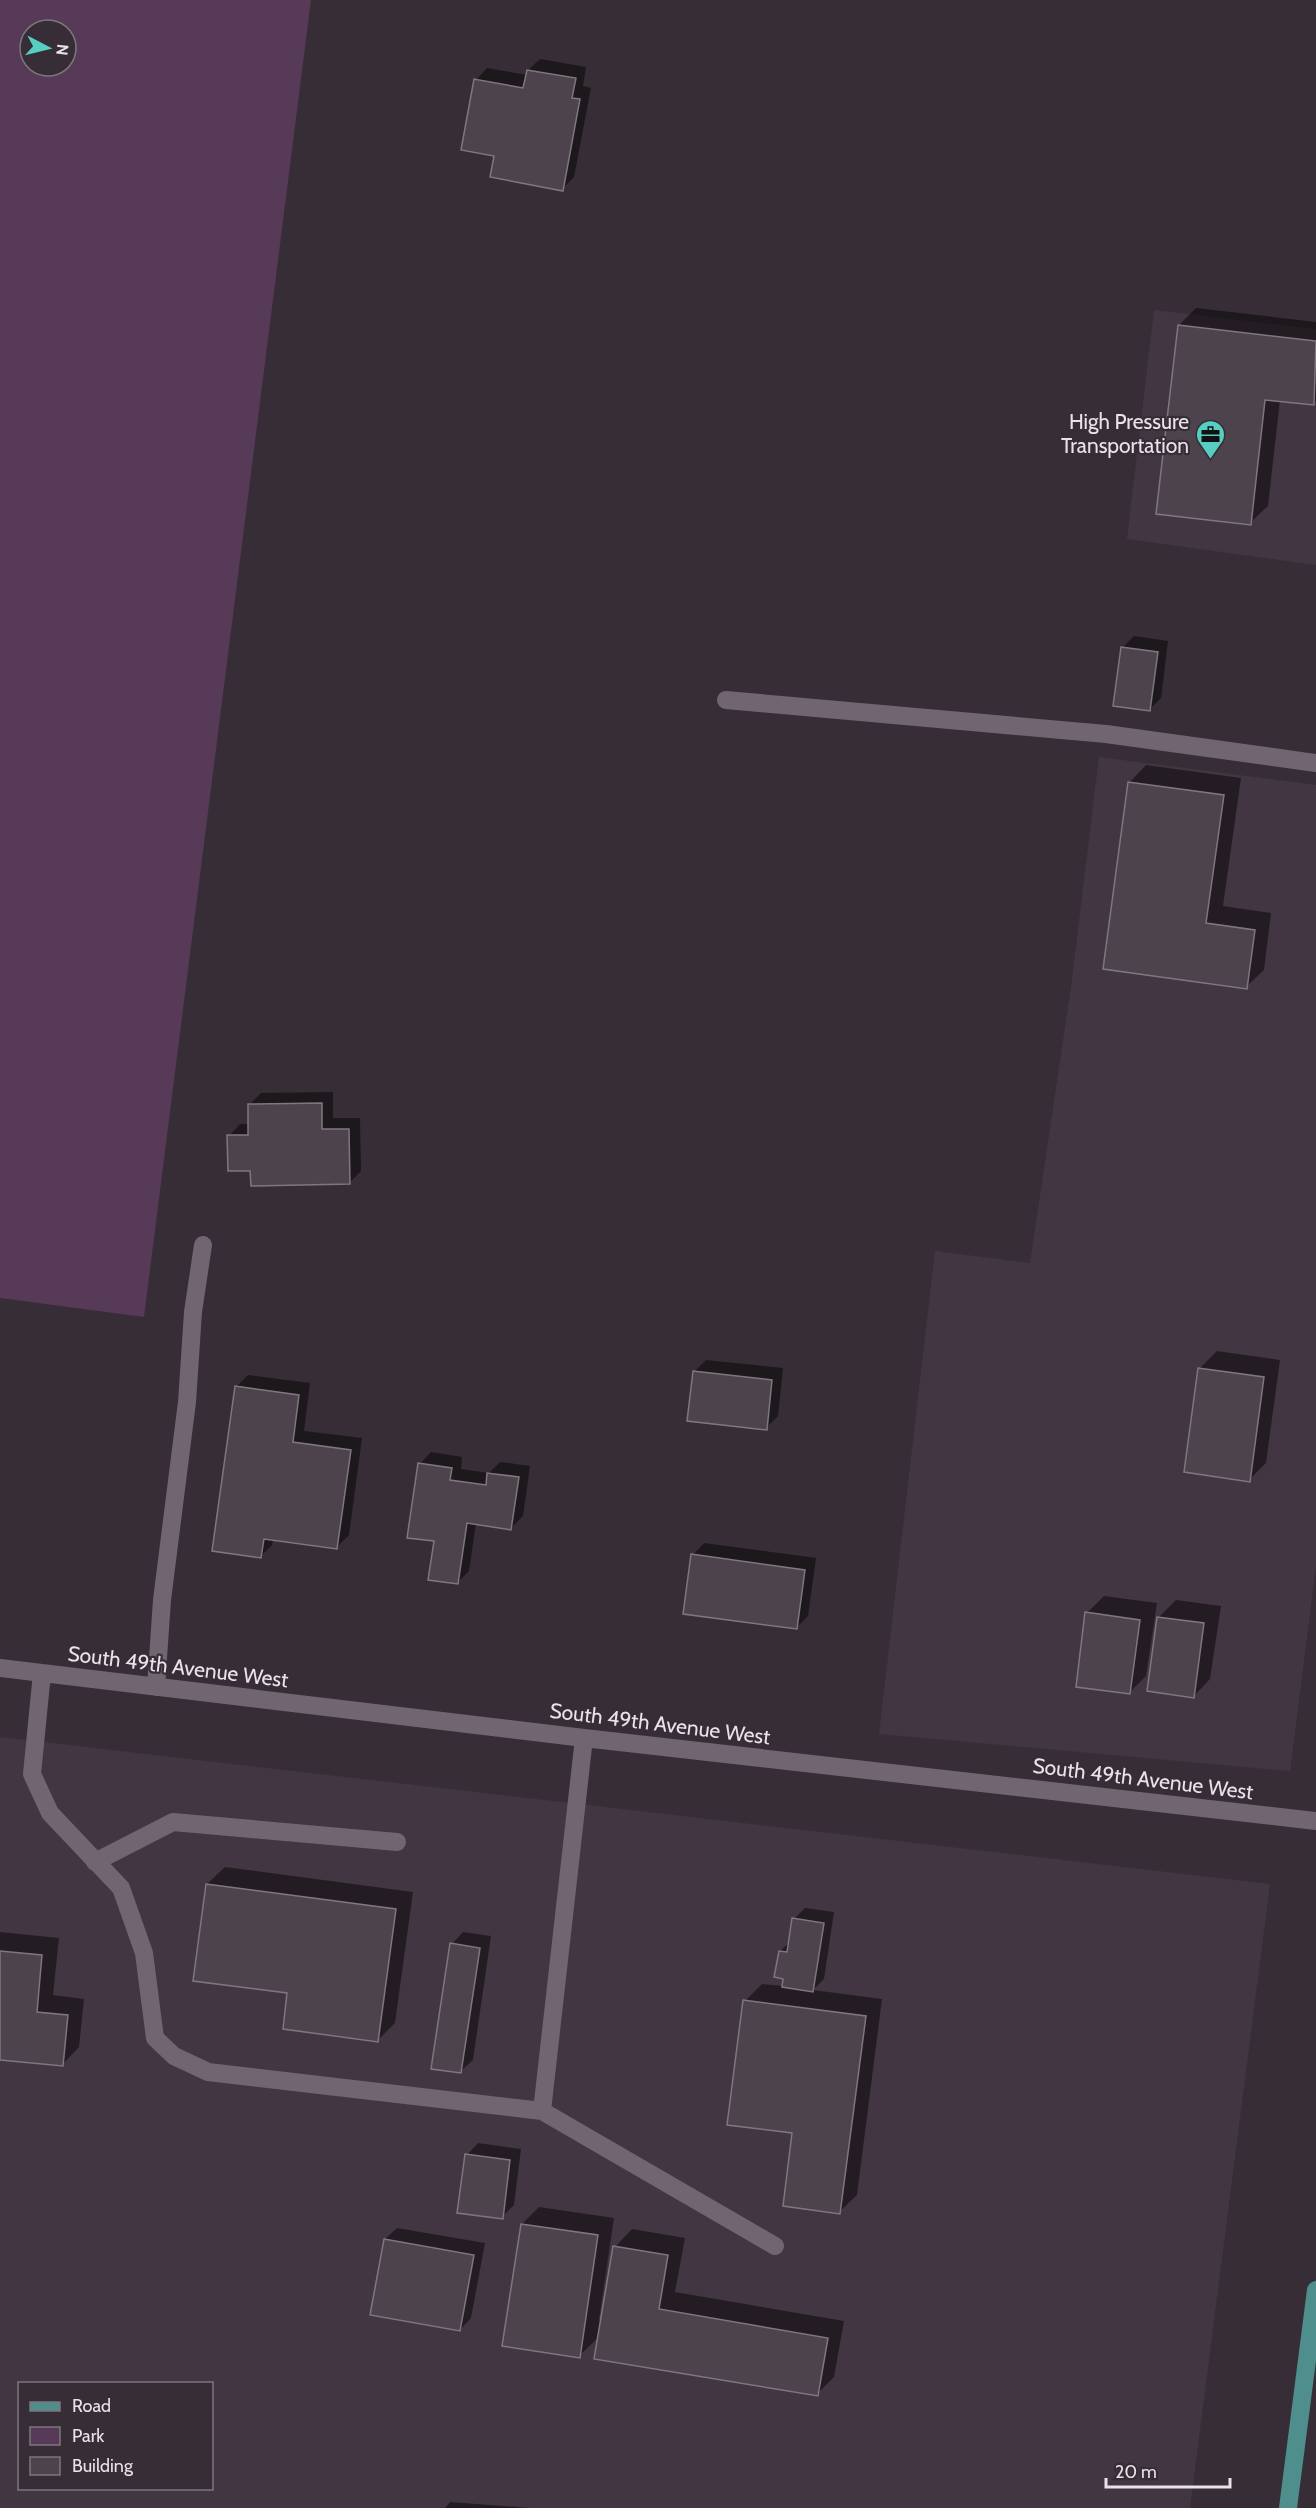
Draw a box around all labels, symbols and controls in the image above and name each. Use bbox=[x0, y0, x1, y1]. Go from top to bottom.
north arrow bbox=[18, 18, 78, 78]
text: N bbox=[52, 43, 73, 57]
place label: High Pressure Transportation bbox=[1061, 409, 1189, 458]
office icon: High Pressure Transportation bbox=[1194, 418, 1226, 460]
street label: South 49th Avenue West bbox=[66, 1641, 290, 1692]
street label: South 49th Avenue West bbox=[548, 1698, 772, 1749]
street label: South 49th Avenue West bbox=[1031, 1753, 1255, 1804]
legend bbox=[18, 2382, 213, 2490]
text: Road bbox=[72, 2395, 111, 2417]
text: Park bbox=[72, 2425, 105, 2447]
scale bar bbox=[1106, 2451, 1230, 2489]
text: Building bbox=[72, 2455, 134, 2477]
text: 20 m bbox=[1115, 2461, 1157, 2483]

